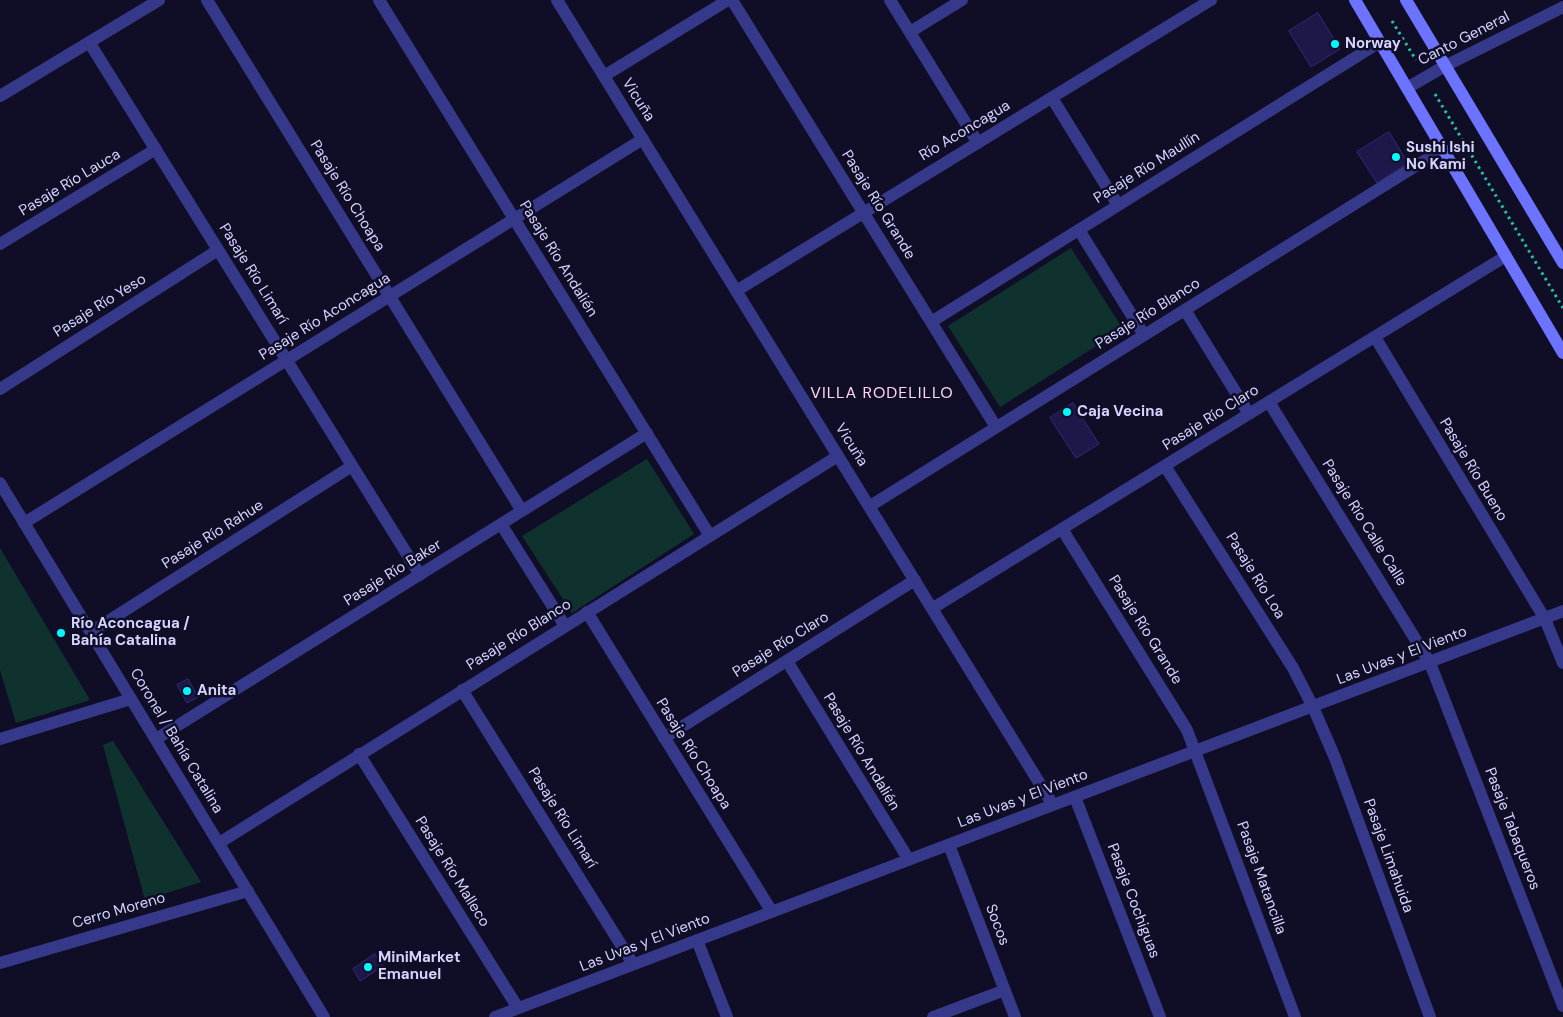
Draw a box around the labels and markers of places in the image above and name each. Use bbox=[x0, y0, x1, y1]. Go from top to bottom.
place label: Norway bbox=[1345, 35, 1401, 53]
marker: Norway bbox=[1329, 38, 1341, 50]
place label: Sushi Ishi No Kami bbox=[1406, 139, 1475, 174]
marker: Sushi Ishi No Kami bbox=[1390, 151, 1402, 163]
place label: Caja Vecina bbox=[1077, 403, 1163, 421]
marker: Caja Vecina bbox=[1061, 406, 1073, 418]
place label: Río Aconcagua / Bahía Catalina bbox=[71, 615, 190, 650]
marker: Río Aconcagua / Bahía Catalina bbox=[55, 627, 67, 639]
place label: Anita bbox=[197, 682, 236, 700]
marker: Anita bbox=[181, 685, 193, 697]
place label: MiniMarket Emanuel bbox=[378, 949, 460, 984]
marker: MiniMarket Emanuel bbox=[362, 961, 374, 973]

